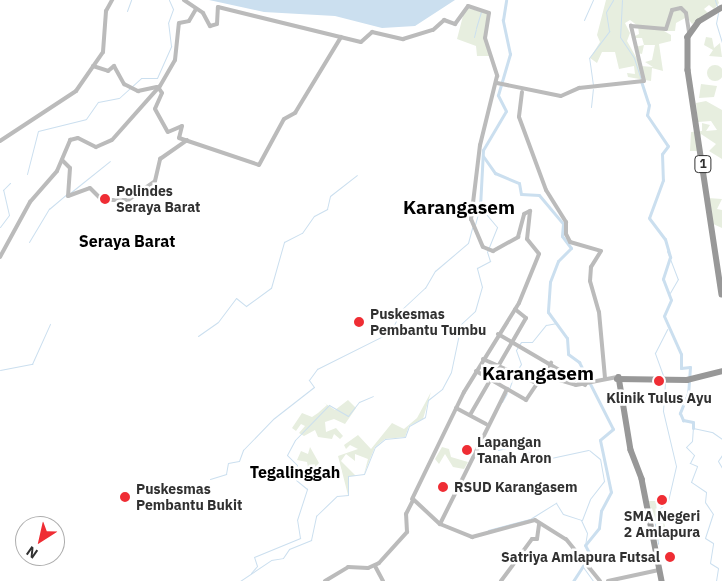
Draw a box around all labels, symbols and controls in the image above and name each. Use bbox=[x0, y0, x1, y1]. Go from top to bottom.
road number: 1 bbox=[694, 154, 712, 173]
place label: Polindes Seraya Barat bbox=[116, 183, 200, 216]
marker: Polindes Seraya Barat bbox=[98, 192, 112, 206]
district label: Karangasem bbox=[403, 197, 515, 219]
district label: Seraya Barat bbox=[79, 231, 175, 251]
place label: Puskesmas Pembantu Tumbu bbox=[370, 306, 486, 338]
marker: Puskesmas Pembantu Tumbu bbox=[352, 315, 366, 329]
district label: Karangasem bbox=[482, 363, 594, 385]
marker: Klinik Tulus Ayu bbox=[652, 374, 666, 388]
place label: Klinik Tulus Ayu bbox=[606, 390, 712, 406]
place label: Lapangan Tanah Aron bbox=[477, 434, 552, 467]
marker: Lapangan Tanah Aron bbox=[461, 444, 473, 456]
district label: Tegalinggah bbox=[250, 462, 340, 482]
place label: RSUD Karangasem bbox=[454, 479, 577, 495]
marker: RSUD Karangasem bbox=[436, 480, 450, 494]
place label: Puskesmas Pembantu Bukit bbox=[136, 481, 242, 514]
marker: Puskesmas Pembantu Bukit bbox=[118, 490, 132, 504]
marker: SMA Negeri 2 Amlapura bbox=[656, 494, 668, 506]
place label: SMA Negeri 2 Amlapura bbox=[624, 508, 700, 540]
north arrow bbox=[15, 516, 65, 566]
text: N bbox=[23, 542, 41, 563]
place label: Satriya Amlapura Futsal bbox=[501, 549, 660, 565]
marker: Satriya Amlapura Futsal bbox=[664, 551, 676, 563]

